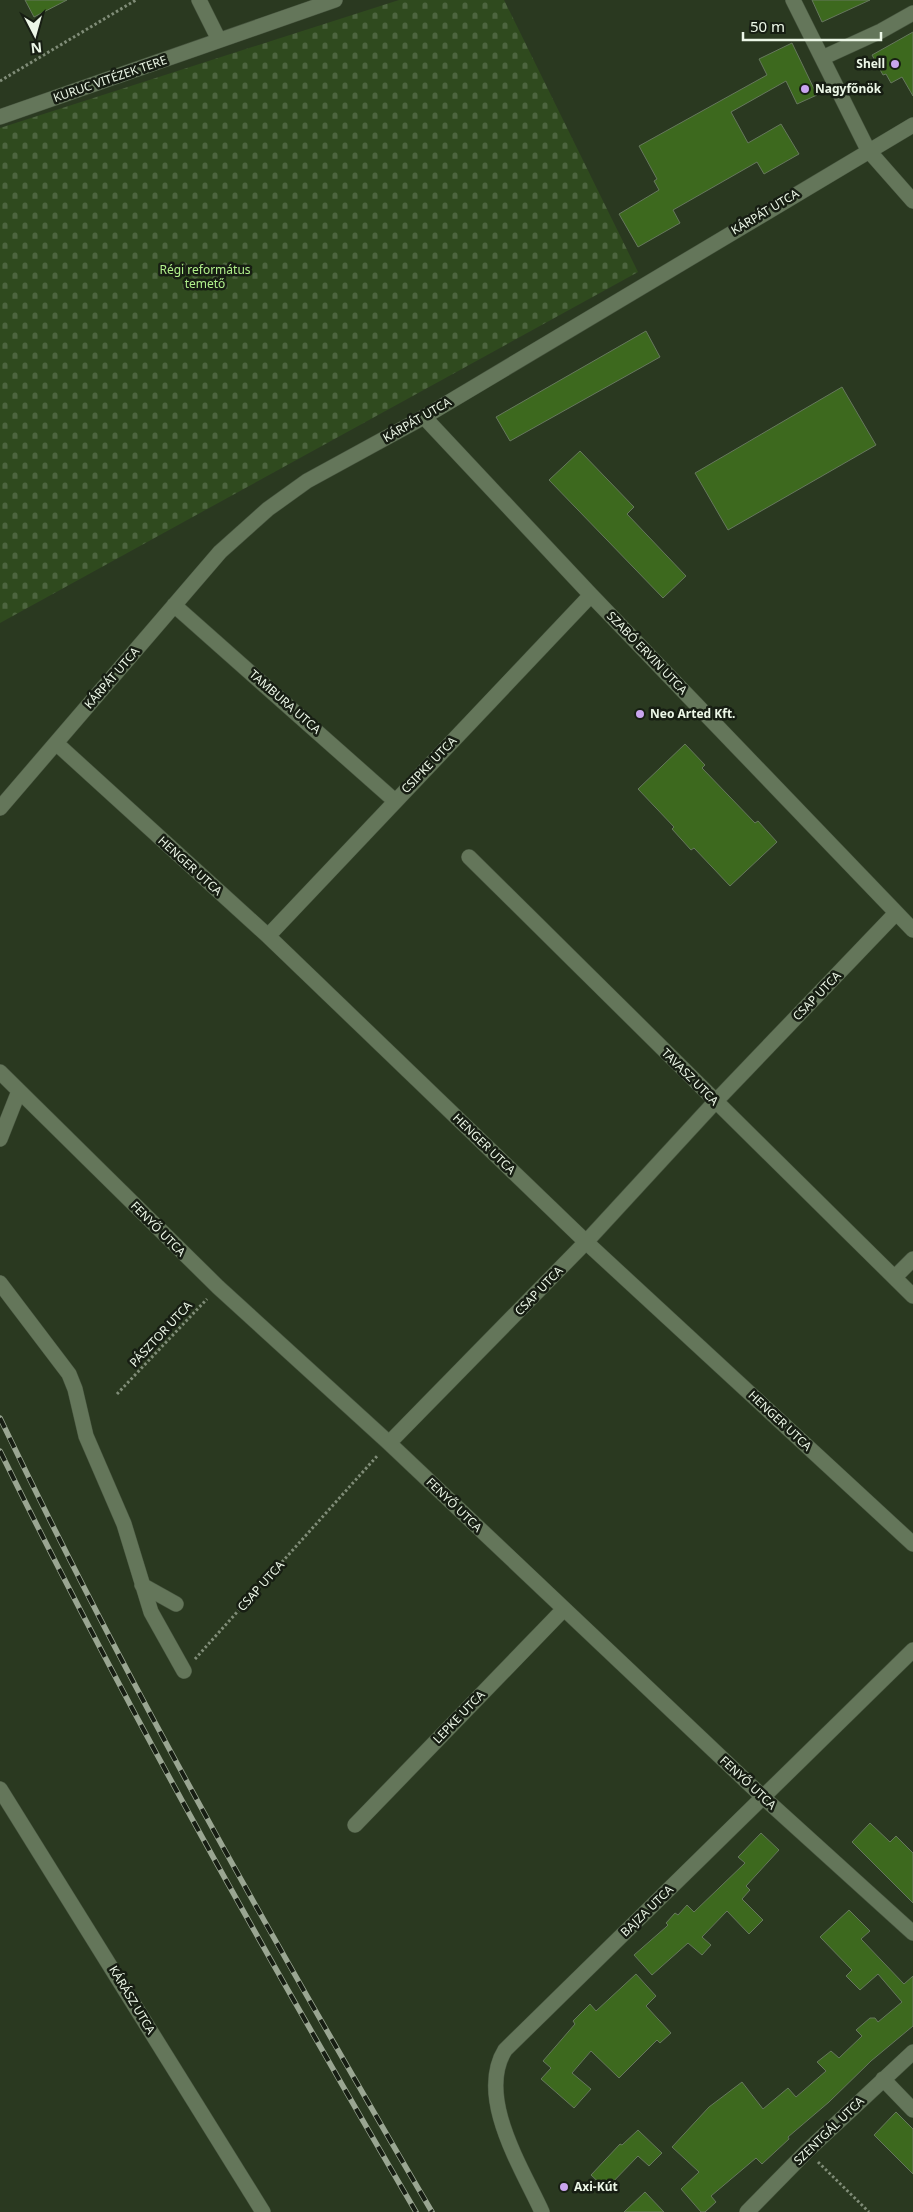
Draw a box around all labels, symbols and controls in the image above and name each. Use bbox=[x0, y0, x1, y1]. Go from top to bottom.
north arrow bbox=[10, 10, 60, 60]
scale bar bbox=[743, 10, 880, 42]
text: 50 m bbox=[750, 16, 785, 36]
text: N bbox=[30, 38, 43, 58]
street label: KURUC VITÉZEK TERE bbox=[51, 51, 169, 106]
place label: Shell bbox=[856, 55, 885, 72]
marker: Shell bbox=[889, 58, 901, 70]
place label: Nagyfőnök bbox=[815, 80, 882, 97]
marker: Nagyfőnök bbox=[799, 83, 811, 95]
street label: KÁRPÁT UTCA bbox=[728, 184, 802, 239]
park label: Régi református temető bbox=[159, 261, 251, 292]
street label: KÁRPÁT UTCA bbox=[379, 393, 454, 446]
street label: SZABÓ ERVIN UTCA bbox=[603, 607, 692, 698]
street label: KÁRPÁT UTCA bbox=[80, 643, 143, 712]
street label: TAMBURA UTCA bbox=[246, 666, 325, 738]
place label: Neo Arted Kft. bbox=[650, 705, 735, 722]
marker: Neo Arted Kft. bbox=[634, 708, 646, 720]
street label: CSIPKE UTCA bbox=[397, 732, 460, 797]
street label: HENGER UTCA bbox=[154, 832, 226, 899]
street label: CSAP UTCA bbox=[789, 967, 845, 1024]
street label: TAVASZ UTCA bbox=[658, 1044, 723, 1109]
street label: HENGER UTCA bbox=[449, 1109, 520, 1178]
street label: FENYŐ UTCA bbox=[127, 1197, 190, 1260]
street label: CSAP UTCA bbox=[511, 1262, 567, 1319]
street label: PÁSZTOR UTCA bbox=[126, 1297, 196, 1370]
street label: HENGER UTCA bbox=[745, 1387, 816, 1455]
street label: FENYŐ UTCA bbox=[423, 1474, 486, 1536]
street label: CSAP UTCA bbox=[233, 1556, 288, 1615]
street label: LEPKE UTCA bbox=[429, 1686, 489, 1747]
street label: FENYŐ UTCA bbox=[716, 1752, 781, 1813]
street label: BAJZA UTCA bbox=[616, 1881, 677, 1940]
street label: KÁRÁSZ UTCA bbox=[105, 1962, 160, 2038]
street label: SZENTGÁL UTCA bbox=[790, 2092, 868, 2169]
place label: Axi-Kút bbox=[574, 2178, 618, 2195]
marker: Axi-Kút bbox=[558, 2181, 570, 2193]

